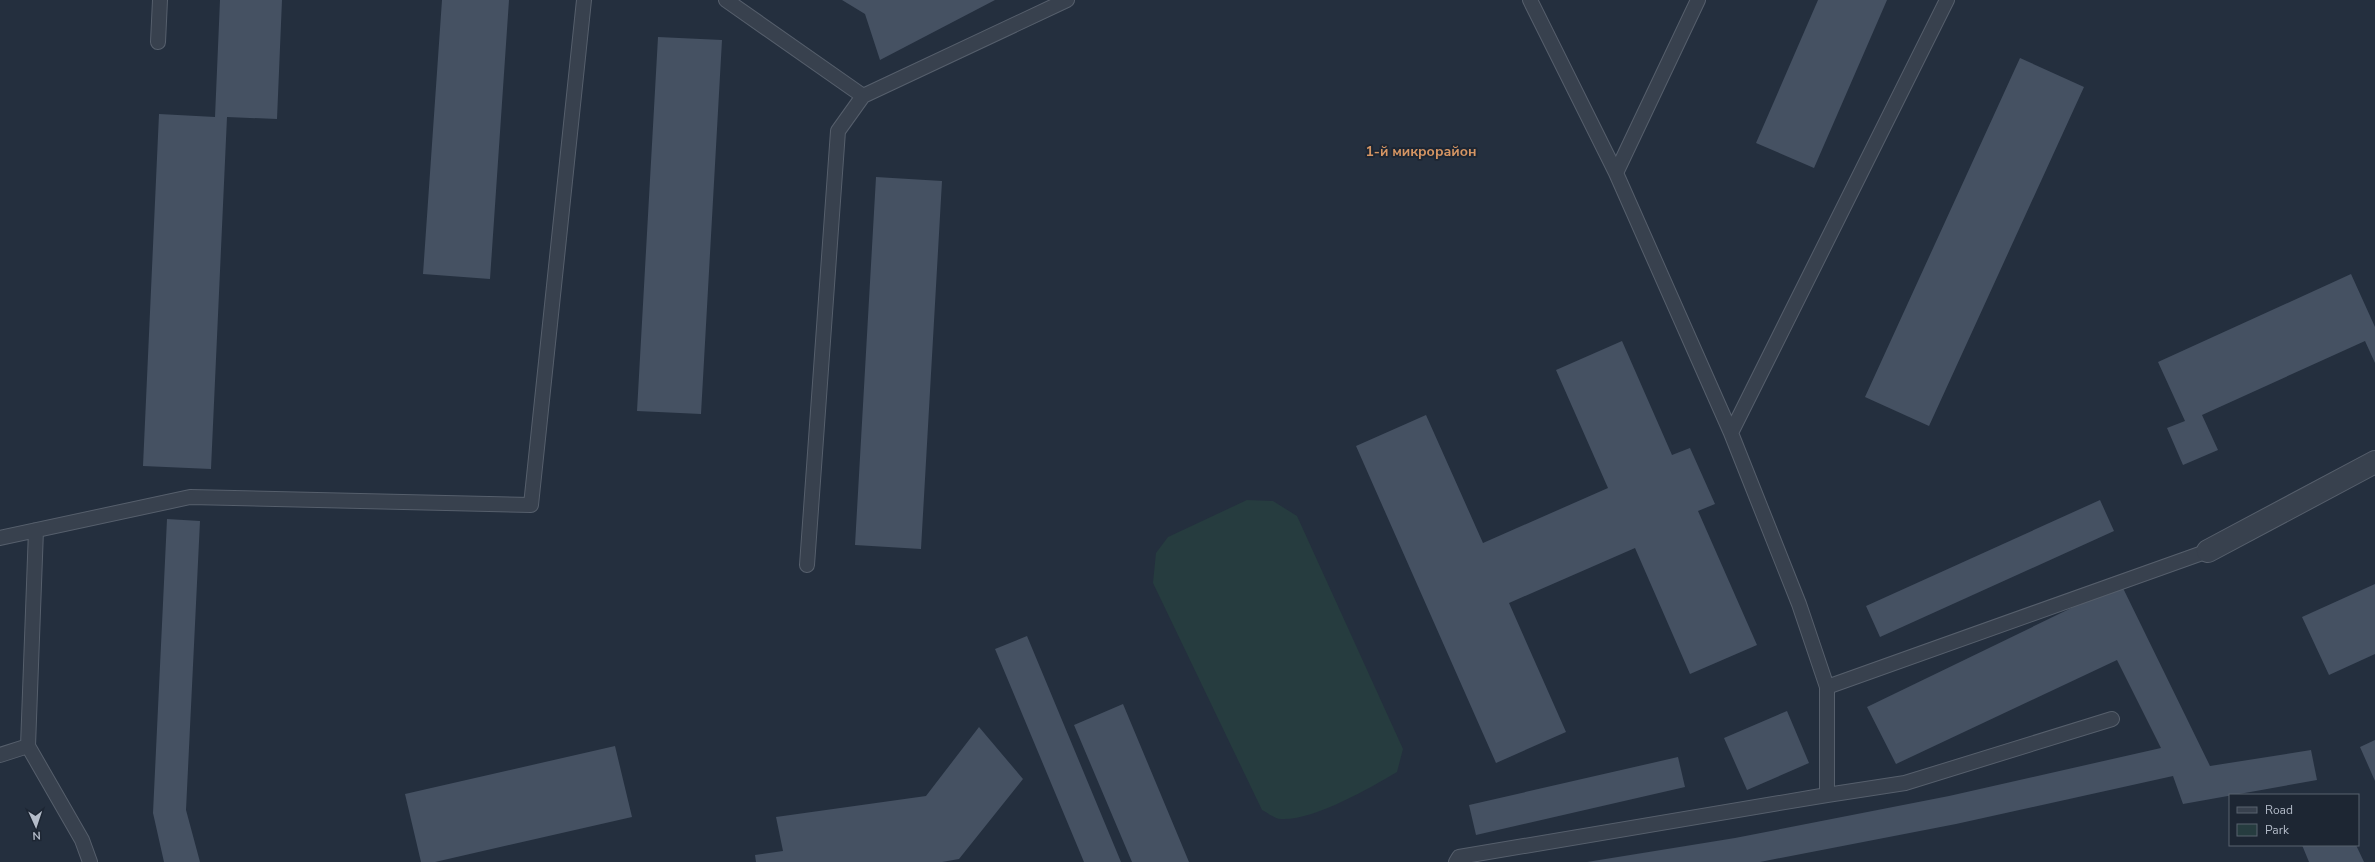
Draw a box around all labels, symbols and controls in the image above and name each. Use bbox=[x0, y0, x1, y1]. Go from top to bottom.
district label: 1-й микрорайон bbox=[1365, 142, 1477, 161]
legend bbox=[2229, 794, 2359, 846]
text: Road bbox=[2265, 802, 2293, 818]
north arrow bbox=[16, 806, 56, 846]
text: Park bbox=[2265, 822, 2290, 838]
text: N bbox=[32, 828, 41, 843]

